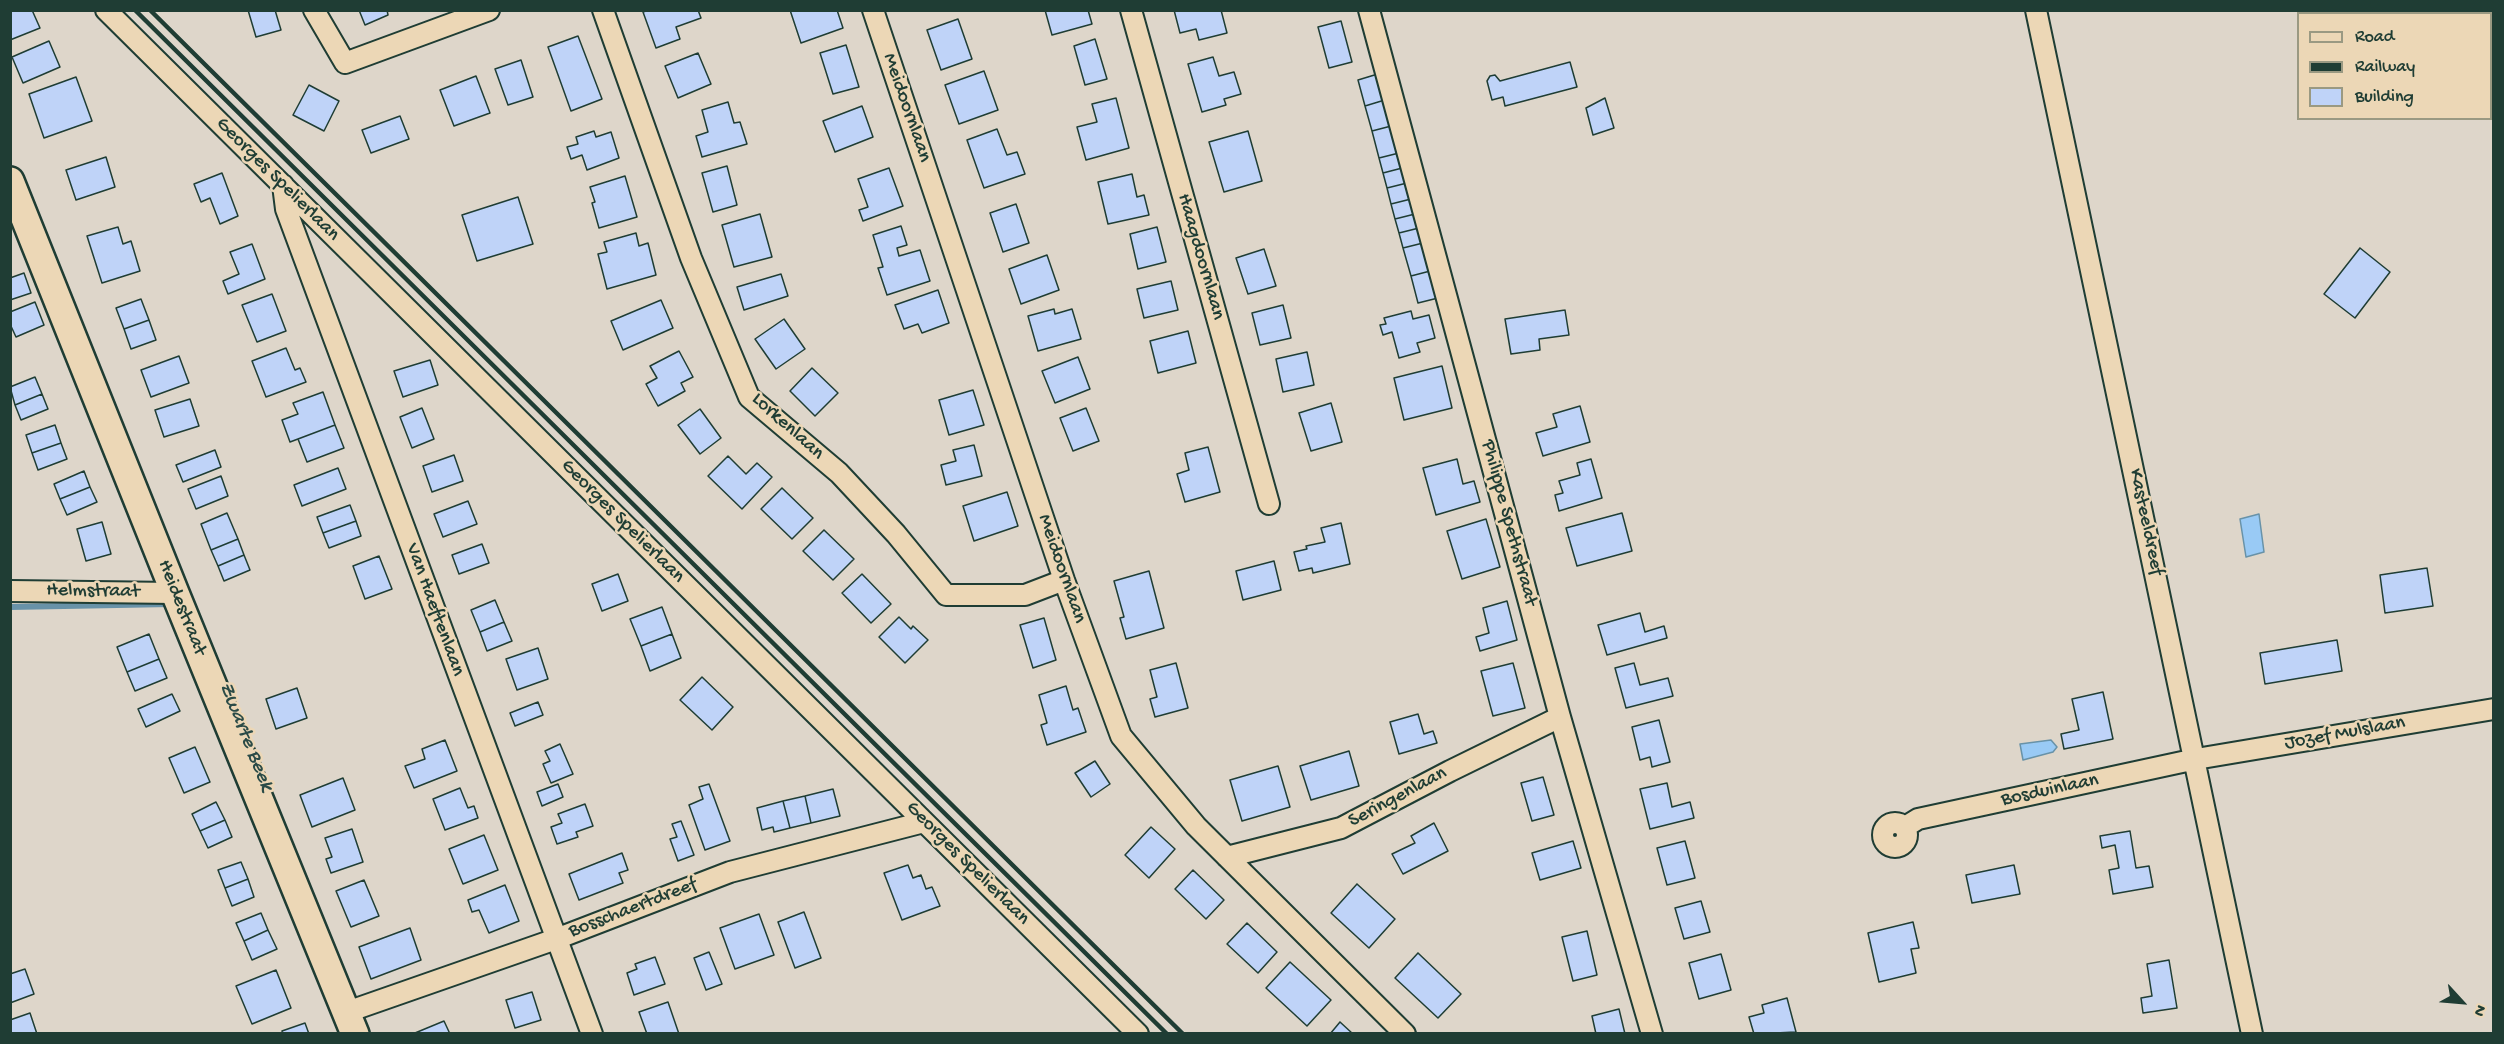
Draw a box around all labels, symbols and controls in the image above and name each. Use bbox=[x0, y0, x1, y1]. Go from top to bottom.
legend bbox=[2297, 12, 2492, 120]
text: Road bbox=[2355, 27, 2394, 48]
street label: Meidoornlaan bbox=[876, 50, 936, 166]
text: Railway bbox=[2355, 57, 2415, 78]
text: Building bbox=[2355, 87, 2414, 108]
street label: Georges Spelierlaan bbox=[210, 113, 344, 247]
street label: Haagdoornlaan bbox=[1171, 191, 1229, 323]
street label: Lorkenlaan bbox=[746, 388, 828, 466]
street label: Philippe Spethstraat bbox=[1474, 437, 1542, 609]
street label: Georges Spelierlaan bbox=[555, 455, 689, 589]
street label: Kasteeldreef bbox=[2122, 467, 2168, 577]
street label: Meidoornlaan bbox=[1031, 511, 1091, 627]
street label: Van Haeftenlaan bbox=[399, 540, 469, 680]
street label: Heidestraat bbox=[151, 557, 211, 659]
street label: Helmstraat bbox=[46, 579, 140, 605]
water label: Zwarte Beek bbox=[212, 679, 278, 795]
street label: Jozef Mulslaan bbox=[2283, 712, 2407, 756]
street label: Seringenlaan bbox=[1345, 762, 1451, 834]
street label: Bosduinlaan bbox=[1999, 769, 2101, 813]
street label: Georges Spelierlaan bbox=[900, 797, 1034, 931]
street label: Bosschaertdreef bbox=[566, 874, 700, 944]
north arrow bbox=[2432, 972, 2492, 1032]
text: N bbox=[2468, 1001, 2489, 1019]

